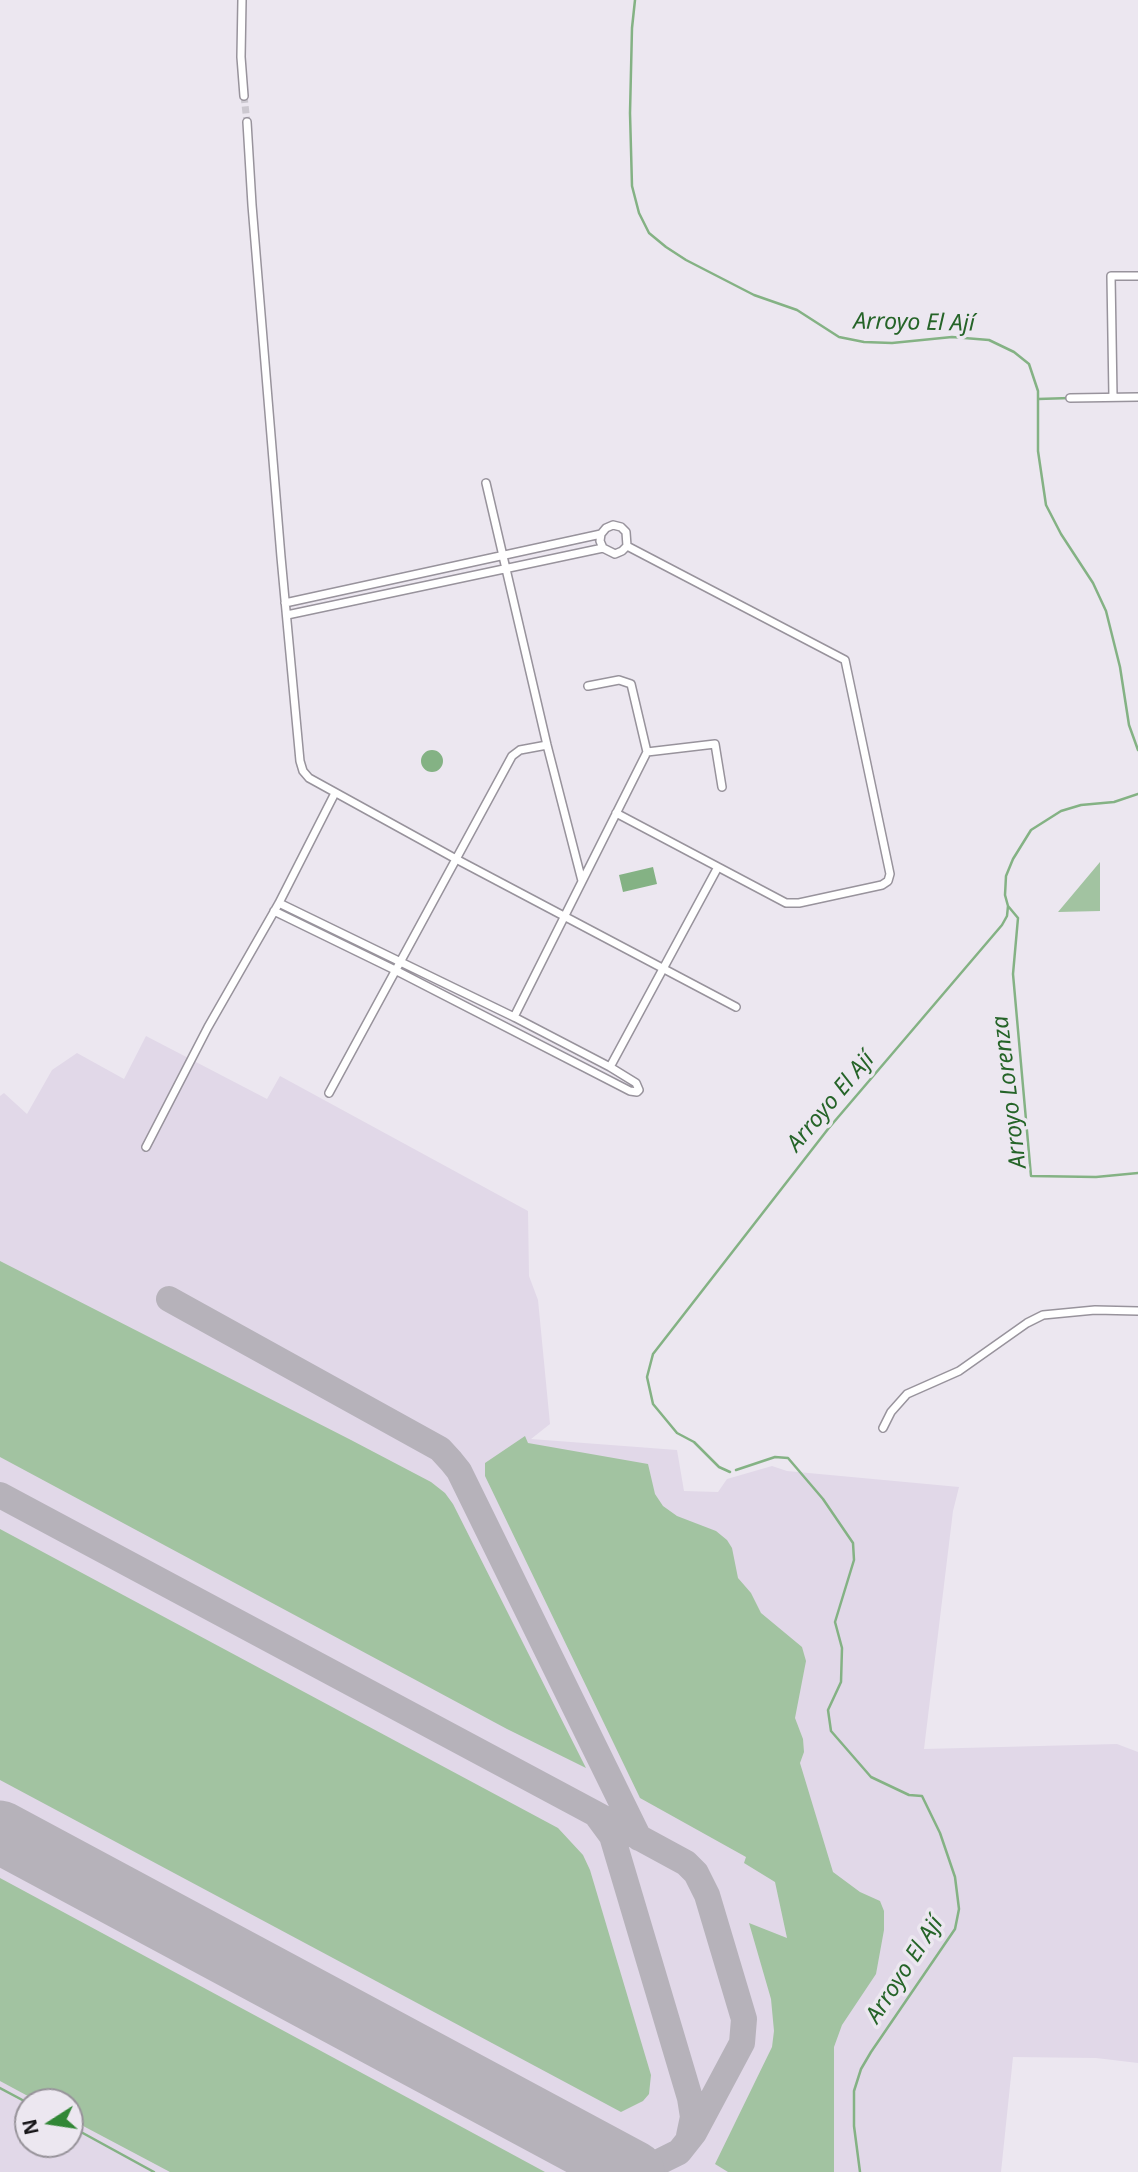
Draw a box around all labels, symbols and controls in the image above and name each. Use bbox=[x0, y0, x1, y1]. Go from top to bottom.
water label: Arroyo El Ají bbox=[853, 308, 975, 338]
water label: Arroyo Lorenza bbox=[987, 1014, 1033, 1170]
water label: Arroyo El Ají bbox=[781, 1047, 881, 1157]
water label: Arroyo El Ají bbox=[860, 1912, 950, 2028]
north arrow bbox=[14, 2088, 84, 2158]
text: N bbox=[16, 2117, 45, 2137]

